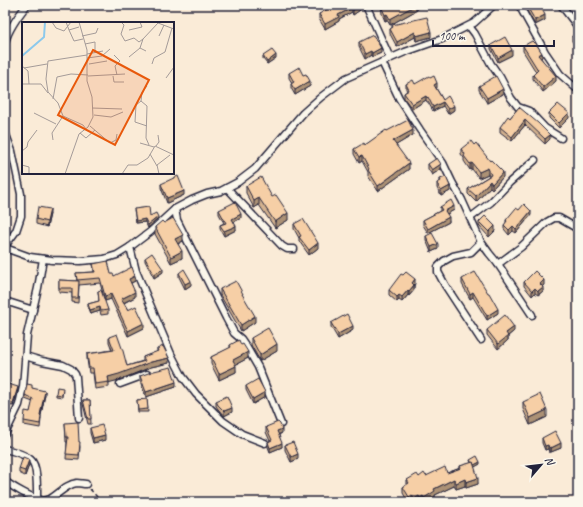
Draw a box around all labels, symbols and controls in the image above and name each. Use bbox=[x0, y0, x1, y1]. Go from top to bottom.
inset map bbox=[22, 22, 174, 174]
scale bar bbox=[433, 22, 554, 48]
text: 100 m bbox=[439, 28, 466, 44]
north arrow bbox=[521, 445, 561, 485]
text: N bbox=[542, 454, 559, 469]

